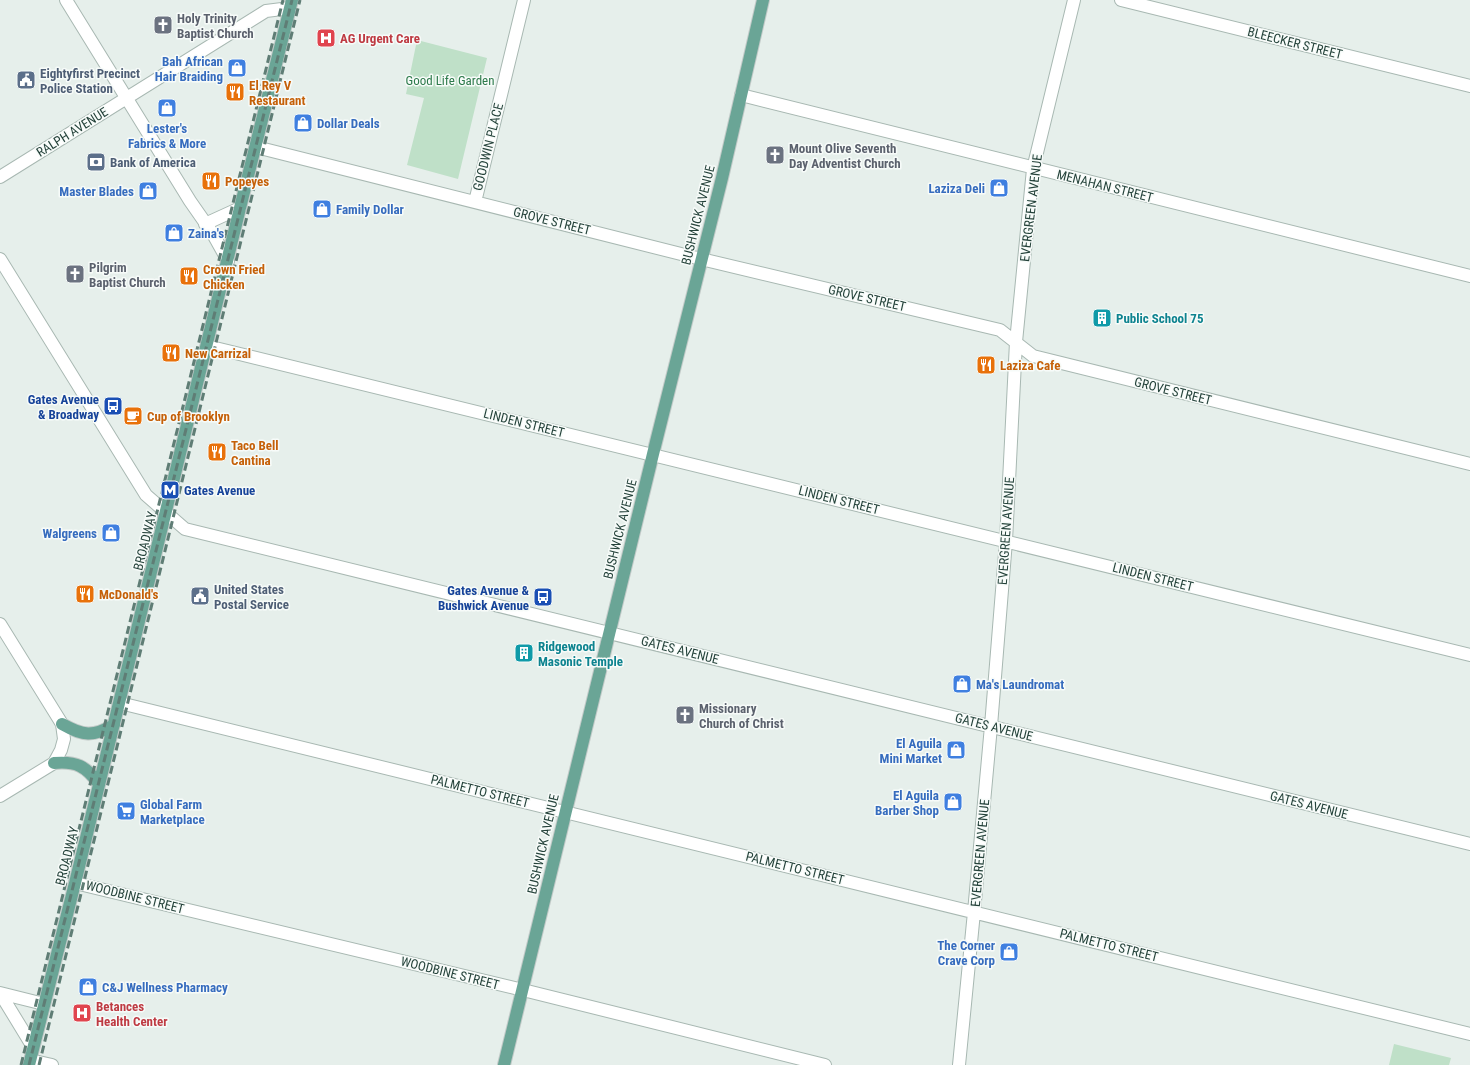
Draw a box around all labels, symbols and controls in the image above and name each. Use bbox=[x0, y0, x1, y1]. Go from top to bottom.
place label: Holy Trinity Baptist Church bbox=[177, 11, 254, 41]
church icon: Holy Trinity Baptist Church bbox=[152, 14, 174, 36]
street label: BLEECKER STREET bbox=[1246, 24, 1344, 62]
hospital icon: AG Urgent Care bbox=[315, 27, 337, 49]
place label: AG Urgent Care bbox=[340, 31, 420, 46]
place label: Bah African Hair Braiding bbox=[155, 54, 223, 84]
shop icon: Bah African Hair Braiding bbox=[226, 57, 248, 79]
place label: Eightyfirst Precinct Police Station bbox=[40, 66, 140, 96]
public building icon: Eightyfirst Precinct Police Station bbox=[15, 69, 37, 91]
park label: Good Life Garden bbox=[406, 73, 494, 88]
place label: El Rey V Restaurant bbox=[249, 78, 305, 108]
restaurant icon: El Rey V Restaurant bbox=[224, 81, 246, 103]
shop icon: Lester's Fabrics & More bbox=[156, 97, 178, 119]
street label: GOODWIN PLACE bbox=[470, 102, 506, 192]
street label: RALPH AVENUE bbox=[34, 104, 110, 160]
shop icon: Dollar Deals bbox=[292, 112, 314, 134]
place label: Dollar Deals bbox=[317, 116, 380, 131]
place label: Lester's Fabrics & More bbox=[128, 121, 206, 151]
place label: Mount Olive Seventh Day Adventist Church bbox=[789, 141, 901, 171]
church icon: Mount Olive Seventh Day Adventist Church bbox=[764, 144, 786, 166]
bank icon: Bank of America bbox=[85, 151, 107, 173]
street label: EVERGREEN AVENUE bbox=[1017, 153, 1045, 263]
place label: Bank of America bbox=[110, 155, 196, 170]
street label: BUSHWICK AVENUE bbox=[678, 164, 718, 266]
street label: MENAHAN STREET bbox=[1055, 167, 1155, 205]
restaurant icon: Popeyes bbox=[200, 170, 222, 192]
place label: Popeyes bbox=[225, 174, 269, 189]
shop icon: Laziza Deli bbox=[988, 177, 1010, 199]
shop icon: Master Blades bbox=[137, 180, 159, 202]
place label: Laziza Deli bbox=[928, 181, 985, 196]
place label: Master Blades bbox=[59, 184, 134, 199]
shop icon: Family Dollar bbox=[311, 198, 333, 220]
place label: Family Dollar bbox=[336, 202, 405, 217]
street label: GROVE STREET bbox=[512, 204, 592, 238]
shop icon: Zaina's bbox=[163, 222, 185, 244]
place label: Zaina's bbox=[188, 226, 224, 241]
place label: Pilgrim Baptist Church bbox=[89, 260, 166, 290]
place label: Crown Fried Chicken bbox=[203, 262, 265, 292]
church icon: Pilgrim Baptist Church bbox=[64, 263, 86, 285]
restaurant icon: Crown Fried Chicken bbox=[178, 265, 200, 287]
street label: GROVE STREET bbox=[827, 282, 908, 314]
building icon: Public School 75 bbox=[1091, 307, 1113, 329]
place label: Public School 75 bbox=[1116, 311, 1204, 326]
restaurant icon: New Carrizal bbox=[160, 342, 182, 364]
place label: New Carrizal bbox=[185, 346, 251, 361]
restaurant icon: Laziza Cafe bbox=[975, 354, 997, 376]
place label: Laziza Cafe bbox=[1000, 358, 1060, 373]
street label: GROVE STREET bbox=[1133, 374, 1213, 408]
place label: Gates Avenue & Broadway bbox=[28, 392, 99, 422]
bus stop icon: Gates Avenue & Broadway bbox=[102, 395, 124, 417]
cafe icon: Cup of Brooklyn bbox=[122, 405, 144, 427]
street label: LINDEN STREET bbox=[482, 406, 566, 440]
place label: Cup of Brooklyn bbox=[147, 409, 230, 424]
place label: Taco Bell Cantina bbox=[231, 438, 279, 468]
restaurant icon: Taco Bell Cantina bbox=[206, 441, 228, 463]
street label: EVERGREEN AVENUE bbox=[995, 477, 1017, 585]
street label: BUSHWICK AVENUE bbox=[600, 478, 640, 580]
metro station icon: Gates Avenue bbox=[159, 479, 181, 501]
place label: Gates Avenue bbox=[184, 483, 255, 498]
street label: LINDEN STREET bbox=[797, 483, 881, 517]
street label: BROADWAY bbox=[130, 510, 160, 572]
shop icon: Walgreens bbox=[100, 522, 122, 544]
place label: Walgreens bbox=[43, 526, 97, 541]
street label: LINDEN STREET bbox=[1111, 560, 1195, 594]
place label: United States Postal Service bbox=[214, 582, 289, 612]
restaurant icon: McDonald's bbox=[74, 583, 96, 605]
place label: Gates Avenue & Bushwick Avenue bbox=[438, 583, 529, 613]
public building icon: United States Postal Service bbox=[189, 585, 211, 607]
bus stop icon: Gates Avenue & Bushwick Avenue bbox=[532, 586, 554, 608]
place label: McDonald's bbox=[99, 587, 158, 602]
street label: GATES AVENUE bbox=[639, 633, 721, 667]
place label: Ridgewood Masonic Temple bbox=[538, 639, 623, 669]
building icon: Ridgewood Masonic Temple bbox=[513, 642, 535, 664]
shop icon: Ma's Laundromat bbox=[951, 673, 973, 695]
place label: Ma's Laundromat bbox=[976, 677, 1064, 692]
place label: Missionary Church of Christ bbox=[699, 701, 784, 731]
church icon: Missionary Church of Christ bbox=[674, 704, 696, 726]
street label: GATES AVENUE bbox=[953, 710, 1035, 744]
place label: El Aguila Mini Market bbox=[880, 736, 942, 766]
shop icon: El Aguila Mini Market bbox=[945, 739, 967, 761]
street label: PALMETTO STREET bbox=[429, 772, 531, 811]
place label: El Aguila Barber Shop bbox=[875, 788, 939, 818]
street label: GATES AVENUE bbox=[1268, 788, 1350, 822]
shop icon: El Aguila Barber Shop bbox=[942, 791, 964, 813]
street label: BUSHWICK AVENUE bbox=[524, 792, 562, 896]
place label: Global Farm Marketplace bbox=[140, 797, 205, 827]
street label: EVERGREEN AVENUE bbox=[968, 798, 992, 908]
supermarket icon: Global Farm Marketplace bbox=[115, 800, 137, 822]
street label: BROADWAY bbox=[52, 825, 82, 887]
street label: PALMETTO STREET bbox=[744, 849, 846, 888]
street label: WOODBINE STREET bbox=[84, 878, 186, 917]
street label: PALMETTO STREET bbox=[1058, 926, 1160, 965]
place label: The Corner Crave Corp bbox=[937, 938, 996, 968]
shop icon: The Corner Crave Corp bbox=[998, 941, 1020, 963]
street label: WOODBINE STREET bbox=[399, 954, 501, 993]
shop icon: C&J Wellness Pharmacy bbox=[77, 976, 99, 998]
place label: C&J Wellness Pharmacy bbox=[102, 980, 228, 995]
place label: Betances Health Center bbox=[96, 999, 168, 1029]
hospital icon: Betances Health Center bbox=[71, 1002, 93, 1024]

